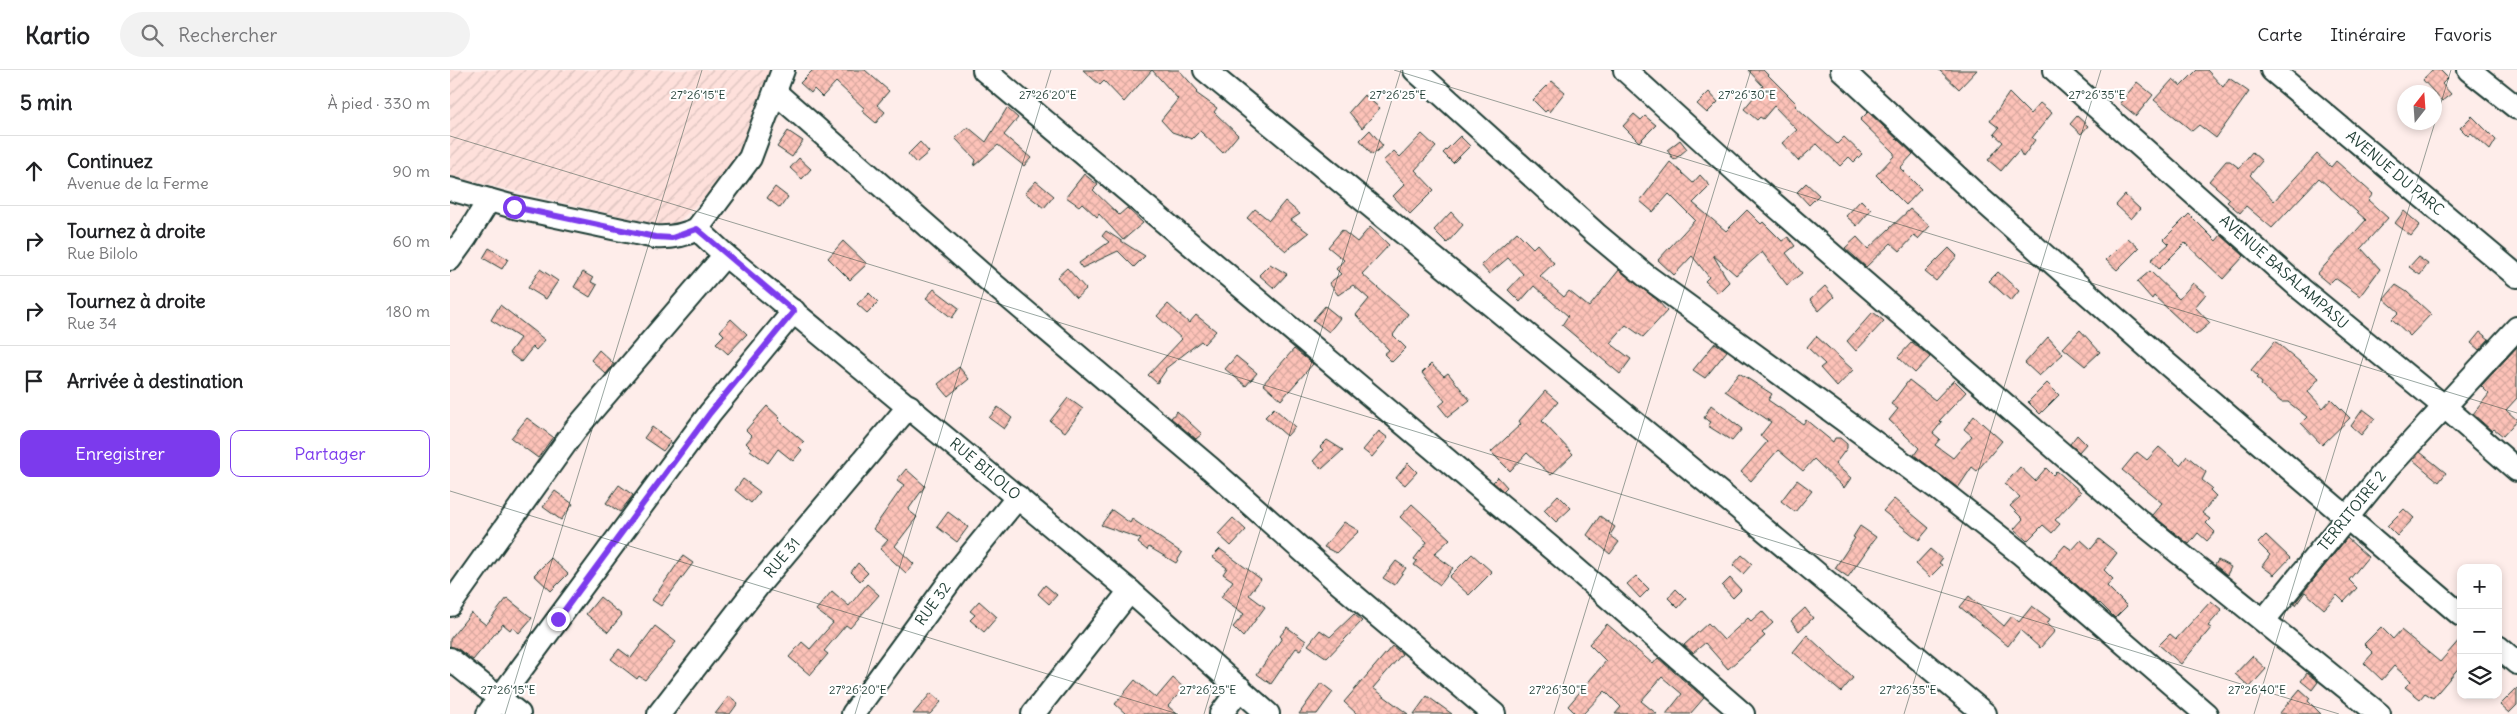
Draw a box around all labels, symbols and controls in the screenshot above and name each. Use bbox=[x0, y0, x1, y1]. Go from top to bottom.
search box bbox=[120, 12, 470, 57]
text: Kartio bbox=[25, 20, 90, 50]
icon: search bbox=[138, 21, 166, 49]
text: Rechercher bbox=[178, 23, 277, 47]
text: Carte bbox=[2257, 23, 2302, 46]
text: Itinéraire bbox=[2330, 23, 2406, 46]
text: Favoris bbox=[2434, 23, 2492, 46]
north arrow bbox=[2397, 85, 2442, 130]
text: 27°26'15"E bbox=[670, 87, 726, 102]
text: 27°26'20"E bbox=[1019, 87, 1077, 102]
text: 27°26'25"E bbox=[1370, 87, 1426, 102]
text: 27°26'30"E bbox=[1718, 87, 1776, 102]
text: 27°26'35"E bbox=[2068, 87, 2126, 102]
text: 5 min bbox=[20, 89, 72, 116]
text: À pied · 330 m bbox=[327, 93, 430, 113]
street label: AVENUE DU PARC bbox=[2342, 126, 2448, 219]
text: Continuez bbox=[67, 149, 153, 173]
icon: ahead bbox=[20, 157, 48, 185]
text: 90 m bbox=[392, 161, 430, 181]
text: Avenue de la Ferme bbox=[67, 173, 209, 193]
route start bbox=[503, 196, 526, 219]
street label: AVENUE BASALAMPASU bbox=[2216, 210, 2353, 333]
text: Tournez à droite bbox=[67, 219, 206, 243]
icon: right bbox=[20, 227, 48, 255]
text: 60 m bbox=[392, 231, 430, 251]
text: Rue Bilolo bbox=[67, 243, 138, 263]
text: Tournez à droite bbox=[67, 289, 206, 313]
icon: right bbox=[20, 297, 48, 325]
text: 180 m bbox=[386, 301, 430, 321]
text: Rue 34 bbox=[67, 313, 117, 333]
icon: arrive bbox=[20, 367, 48, 395]
text: Arrivée à destination bbox=[67, 369, 243, 393]
button: Enregistrer bbox=[20, 430, 220, 477]
button: Partager bbox=[230, 430, 430, 477]
street label: RUE BILOLO bbox=[946, 433, 1025, 504]
street label: TERRITOIRE 2 bbox=[2313, 467, 2390, 555]
street label: RUE 31 bbox=[759, 534, 804, 582]
map controls bbox=[2457, 564, 2502, 699]
button: + bbox=[2457, 564, 2502, 609]
street label: RUE 32 bbox=[911, 578, 955, 629]
route end bbox=[547, 608, 570, 631]
button: − bbox=[2457, 609, 2502, 654]
button: layers bbox=[2457, 654, 2502, 699]
text: 27°26'15"E bbox=[480, 682, 536, 697]
text: 27°26'20"E bbox=[829, 682, 887, 697]
text: 27°26'25"E bbox=[1180, 682, 1236, 697]
text: 27°26'30"E bbox=[1529, 682, 1587, 697]
text: 27°26'35"E bbox=[1879, 682, 1937, 697]
text: 27°26'40"E bbox=[2228, 682, 2286, 697]

